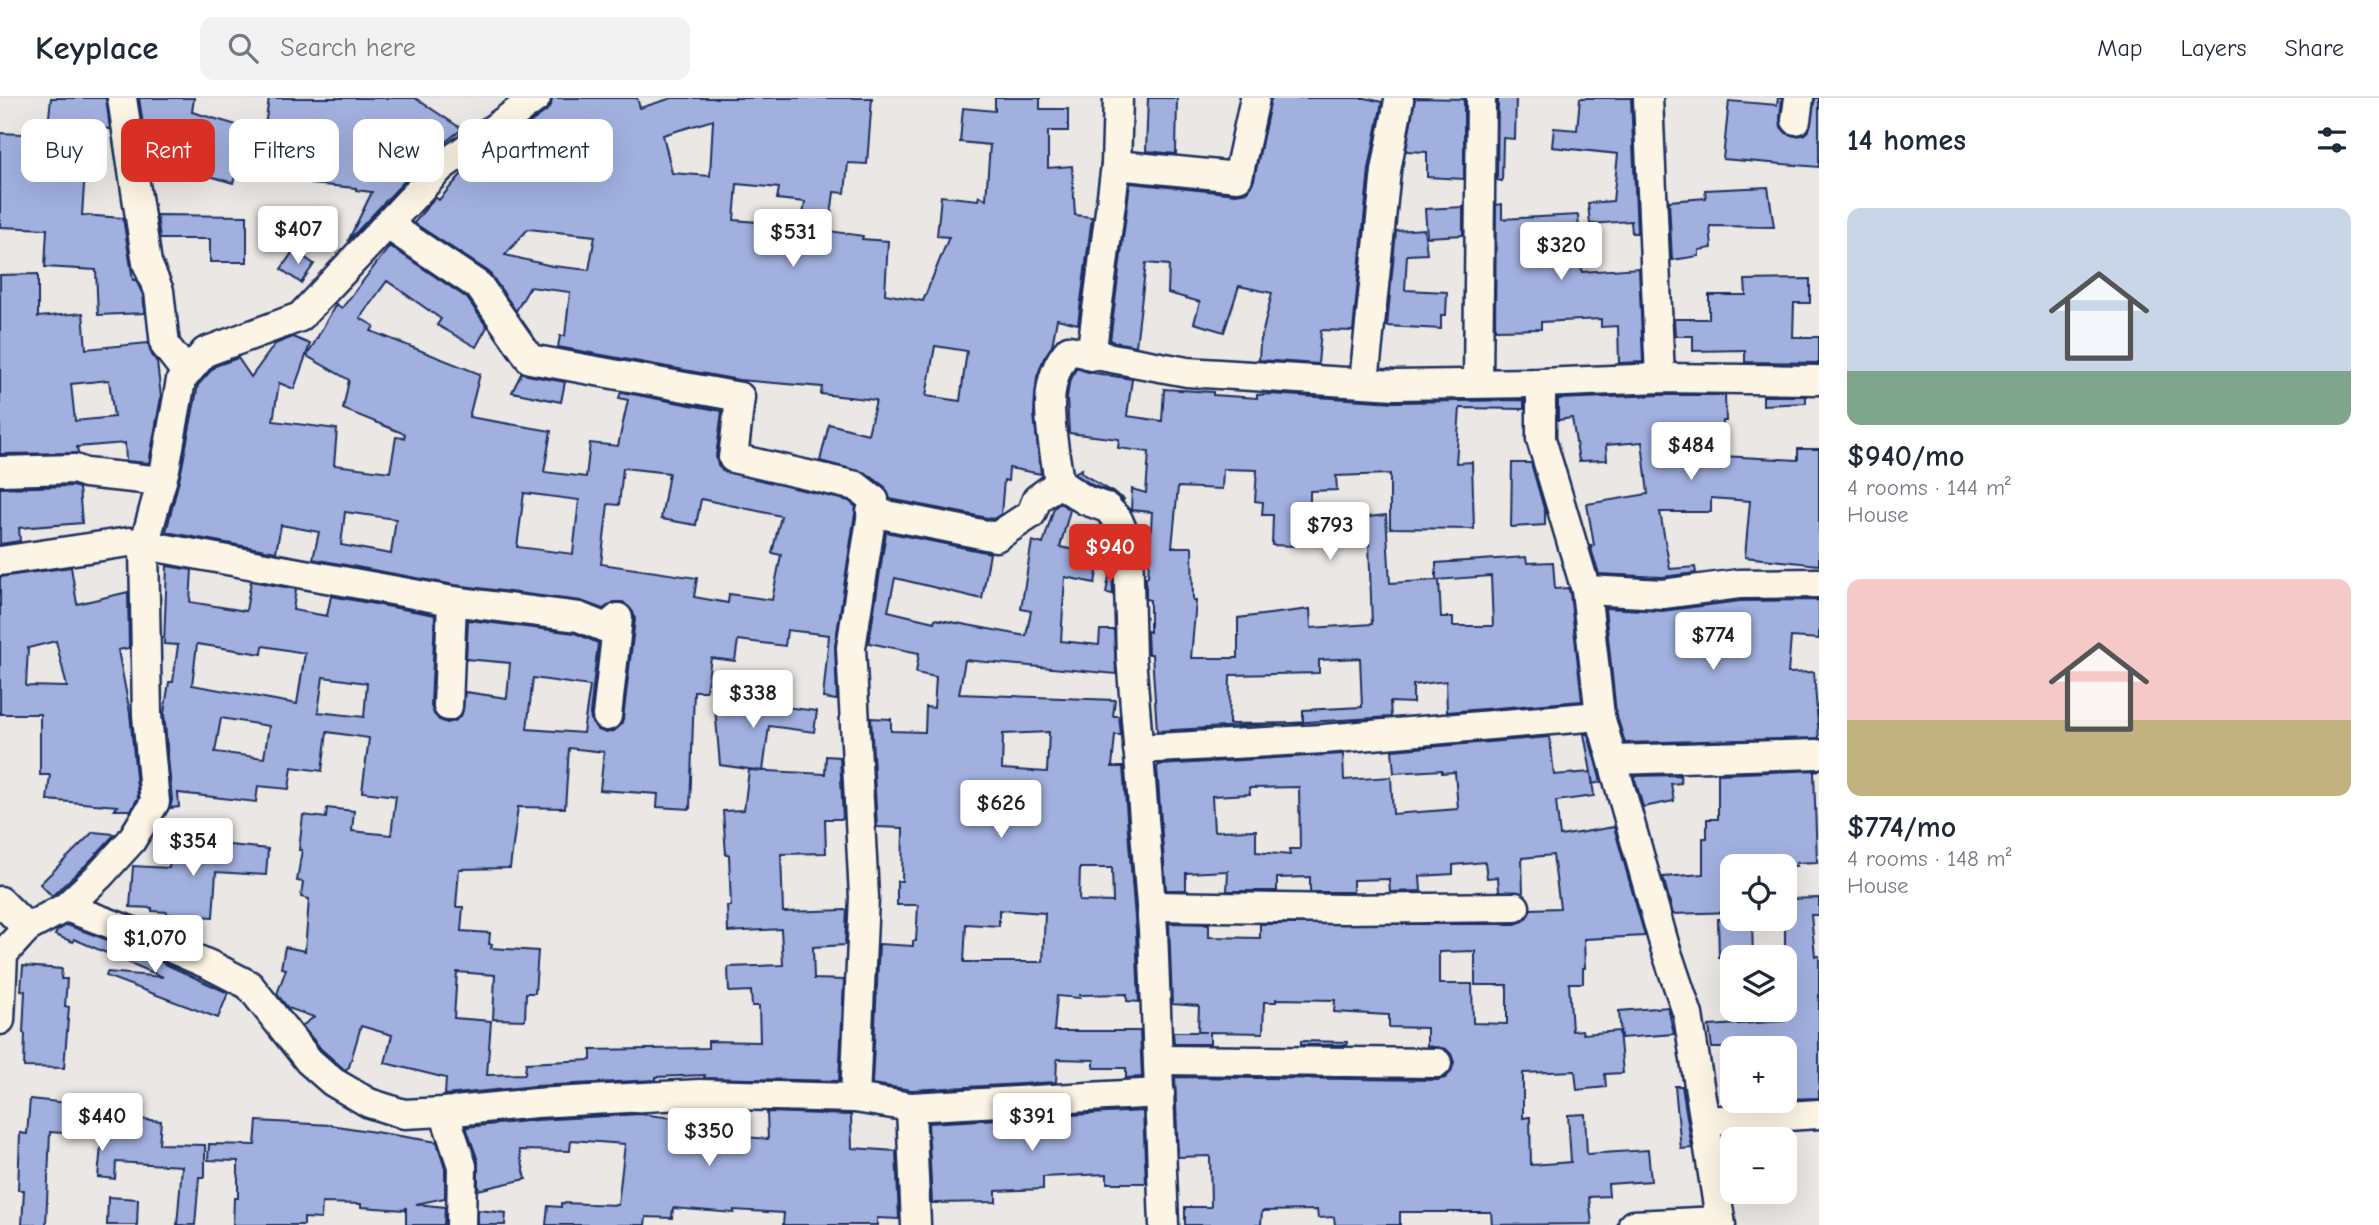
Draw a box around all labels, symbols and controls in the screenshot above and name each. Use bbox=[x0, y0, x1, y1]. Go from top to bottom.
search box bbox=[200, 17, 690, 80]
text: Keyplace bbox=[35, 29, 158, 67]
icon: search bbox=[224, 29, 262, 67]
text: Search here bbox=[280, 33, 416, 63]
text: Map bbox=[2097, 34, 2143, 62]
text: Layers bbox=[2181, 34, 2246, 62]
text: Share bbox=[2284, 34, 2344, 62]
chip: Buy bbox=[21, 119, 107, 182]
chip: Rent bbox=[121, 119, 215, 182]
chip: Filters bbox=[229, 119, 339, 182]
chip: New bbox=[353, 119, 444, 182]
chip: Apartment bbox=[458, 119, 613, 182]
icon: filters bbox=[2313, 121, 2351, 159]
text: 14 homes bbox=[1847, 123, 1966, 158]
pin: $407 bbox=[257, 206, 339, 266]
pin: $531 bbox=[752, 209, 834, 269]
text: $407 bbox=[274, 215, 322, 242]
text: $531 bbox=[770, 218, 816, 245]
pin: $320 bbox=[1520, 222, 1602, 282]
text: $320 bbox=[1536, 231, 1586, 258]
icon: home bbox=[2036, 253, 2162, 379]
pin: $484 bbox=[1650, 422, 1732, 482]
text: $484 bbox=[1667, 431, 1715, 458]
text: $940/mo bbox=[1847, 439, 1965, 474]
text: 4 rooms · 144 m² bbox=[1847, 474, 2011, 501]
text: House bbox=[1847, 501, 1909, 528]
pin: $793 bbox=[1289, 503, 1371, 562]
text: $793 bbox=[1306, 511, 1354, 538]
pin: $940 bbox=[1069, 524, 1151, 584]
text: $940 bbox=[1085, 533, 1135, 560]
pin: $774 bbox=[1672, 612, 1754, 672]
text: $774 bbox=[1691, 621, 1735, 648]
icon: home bbox=[2036, 624, 2162, 750]
pin: $338 bbox=[712, 670, 794, 730]
text: $338 bbox=[729, 679, 777, 706]
pin: $626 bbox=[960, 780, 1042, 840]
text: $626 bbox=[976, 789, 1026, 816]
text: $774/mo bbox=[1847, 810, 1956, 845]
pin: $354 bbox=[152, 818, 234, 878]
text: $354 bbox=[169, 827, 217, 854]
text: 4 rooms · 148 m² bbox=[1847, 845, 2011, 872]
map controls bbox=[1720, 854, 1797, 1204]
button: locate bbox=[1720, 854, 1797, 931]
text: House bbox=[1847, 872, 1909, 899]
pin: $1,070 bbox=[98, 916, 212, 975]
text: $1,070 bbox=[123, 924, 187, 951]
button: layers bbox=[1720, 945, 1797, 1022]
button: + bbox=[1720, 1036, 1797, 1113]
pin: $440 bbox=[61, 1094, 143, 1153]
pin: $391 bbox=[991, 1094, 1073, 1153]
text: $440 bbox=[78, 1102, 126, 1129]
text: $391 bbox=[1009, 1102, 1055, 1129]
pin: $350 bbox=[668, 1108, 750, 1168]
text: $350 bbox=[684, 1117, 734, 1144]
button: − bbox=[1720, 1127, 1797, 1204]

